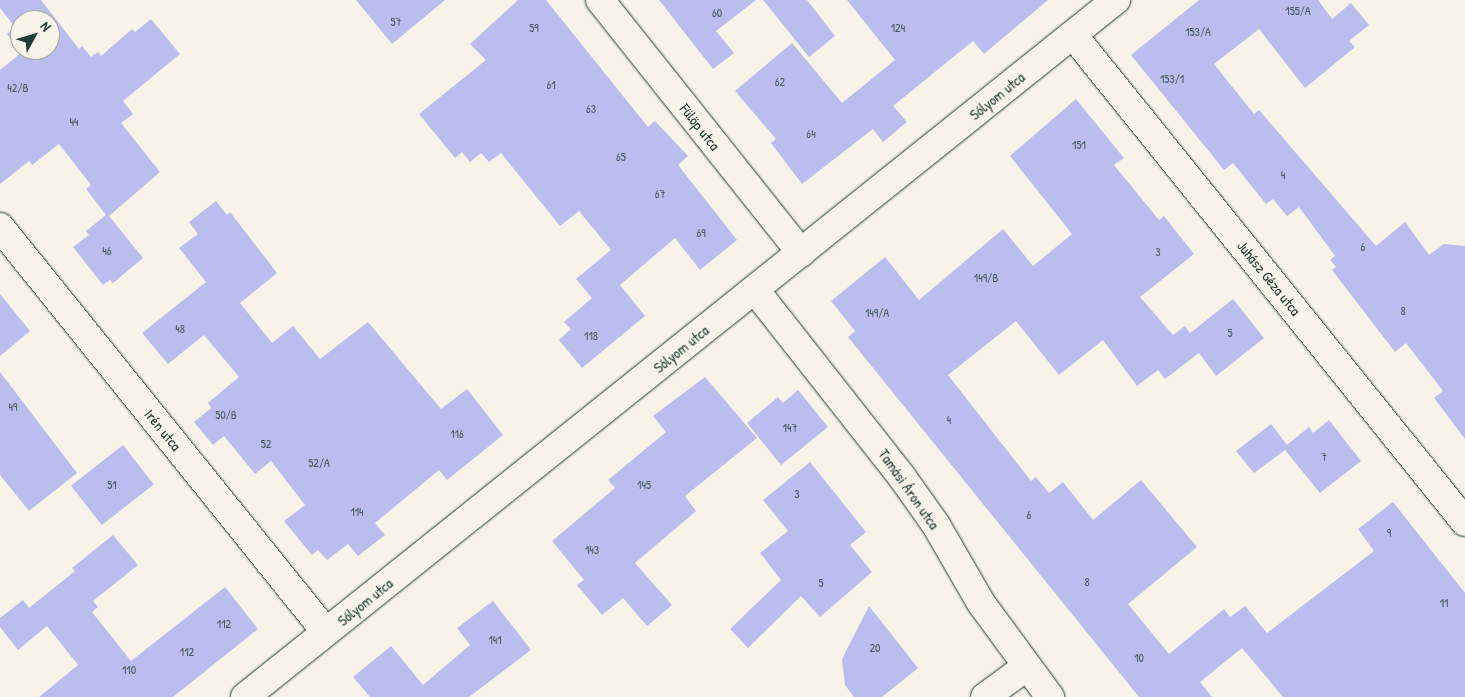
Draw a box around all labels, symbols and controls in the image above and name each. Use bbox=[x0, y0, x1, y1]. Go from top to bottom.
house number: 155/A bbox=[1285, 4, 1311, 18]
house number: 60 bbox=[712, 6, 722, 20]
north arrow bbox=[10, 10, 60, 60]
house number: 57 bbox=[390, 15, 402, 29]
text: N bbox=[37, 17, 56, 35]
house number: 59 bbox=[529, 21, 539, 35]
house number: 124 bbox=[891, 21, 905, 35]
house number: 153/A bbox=[1185, 25, 1211, 39]
street label: Sólyom utca bbox=[966, 68, 1028, 124]
house number: 153/1 bbox=[1160, 72, 1184, 86]
house number: 62 bbox=[775, 75, 785, 89]
house number: 61 bbox=[546, 78, 556, 92]
house number: 42/B bbox=[7, 81, 29, 95]
street label: Fülöp utca bbox=[676, 100, 724, 154]
house number: 63 bbox=[586, 102, 596, 116]
house number: 44 bbox=[70, 115, 78, 129]
house number: 64 bbox=[806, 127, 816, 141]
house number: 151 bbox=[1072, 138, 1086, 152]
house number: 65 bbox=[616, 150, 626, 164]
house number: 4 bbox=[1281, 168, 1285, 182]
house number: 67 bbox=[655, 187, 665, 201]
house number: 69 bbox=[696, 226, 706, 240]
street label: Juhász Géza utca bbox=[1233, 237, 1305, 319]
house number: 6 bbox=[1361, 240, 1365, 254]
house number: 46 bbox=[102, 244, 112, 258]
house number: 3 bbox=[1155, 245, 1161, 259]
house number: 149/B bbox=[974, 271, 998, 285]
house number: 8 bbox=[1400, 304, 1406, 318]
house number: 149/A bbox=[865, 306, 889, 320]
street label: Sólyom utca bbox=[650, 321, 712, 377]
house number: 48 bbox=[175, 322, 185, 336]
house number: 5 bbox=[1227, 326, 1233, 340]
house number: 118 bbox=[584, 329, 598, 343]
house number: 49 bbox=[9, 400, 17, 414]
street label: Irén utca bbox=[141, 406, 185, 454]
house number: 50/B bbox=[215, 408, 237, 422]
house number: 4 bbox=[947, 413, 951, 427]
house number: 147 bbox=[783, 421, 797, 435]
house number: 116 bbox=[450, 427, 464, 441]
house number: 52 bbox=[261, 437, 271, 451]
street label: Tamási Áron utca bbox=[875, 445, 943, 533]
house number: 7 bbox=[1321, 450, 1327, 464]
house number: 52/A bbox=[308, 456, 330, 470]
house number: 51 bbox=[107, 478, 117, 492]
house number: 145 bbox=[637, 478, 651, 492]
house number: 3 bbox=[794, 487, 800, 501]
house number: 114 bbox=[350, 505, 364, 519]
house number: 6 bbox=[1027, 508, 1031, 522]
house number: 9 bbox=[1387, 526, 1391, 540]
house number: 143 bbox=[585, 543, 599, 557]
street label: Sólyom utca bbox=[334, 574, 396, 630]
house number: 8 bbox=[1084, 575, 1090, 589]
house number: 5 bbox=[818, 576, 824, 590]
house number: 11 bbox=[1440, 596, 1448, 610]
house number: 112 bbox=[217, 617, 231, 631]
house number: 141 bbox=[488, 633, 502, 647]
house number: 20 bbox=[870, 641, 880, 655]
house number: 112 bbox=[180, 645, 194, 659]
house number: 10 bbox=[1134, 651, 1144, 665]
house number: 110 bbox=[122, 663, 136, 677]

